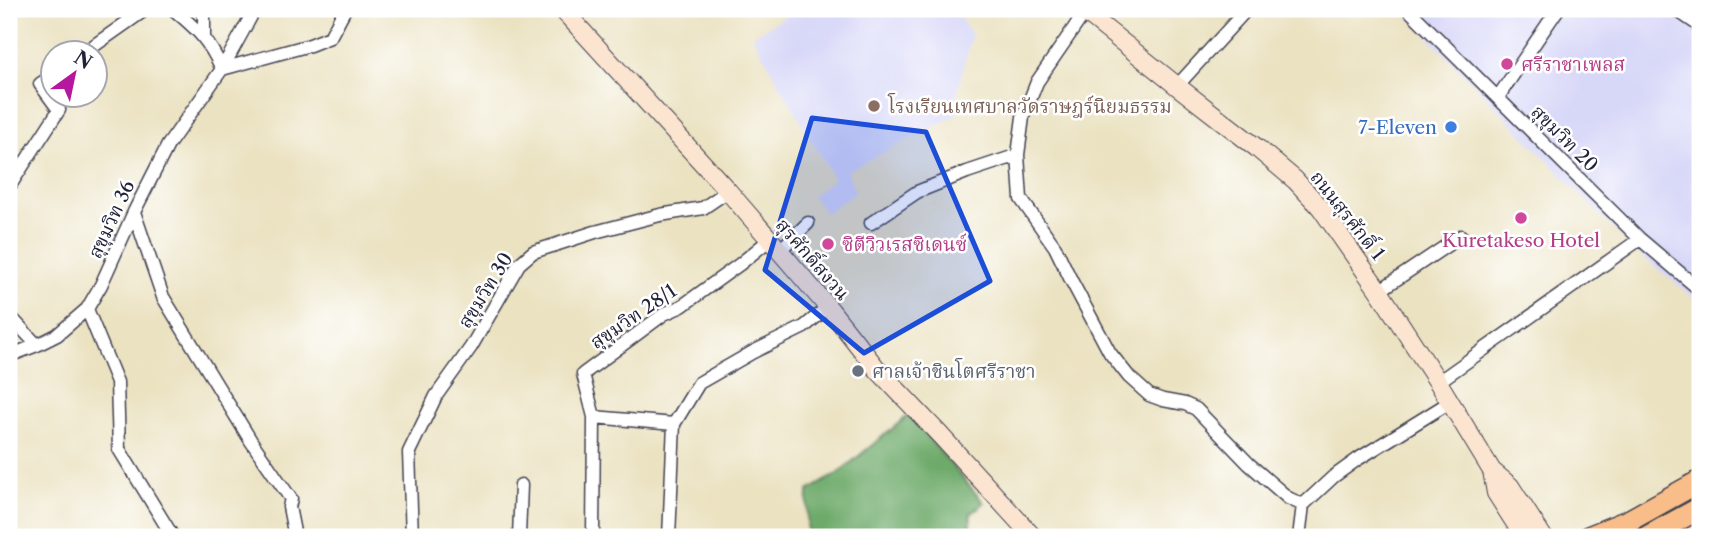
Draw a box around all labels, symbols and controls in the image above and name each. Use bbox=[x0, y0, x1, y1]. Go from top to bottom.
north arrow bbox=[38, 38, 108, 108]
text: N bbox=[70, 46, 96, 74]
place label: ศรีราชาเพลส bbox=[1521, 53, 1625, 76]
marker: ศรีราชาเพลส bbox=[1499, 56, 1515, 72]
place label: โรงเรียนเทศบาลวัดราษฎร์นิยมธรรม bbox=[887, 92, 1172, 118]
marker: โรงเรียนเทศบาลวัดราษฎร์นิยมธรรม bbox=[866, 98, 882, 114]
street label: สุขุมวิท 20 bbox=[1526, 100, 1603, 177]
place label: 7-Eleven bbox=[1358, 116, 1437, 139]
marker: 7-Eleven bbox=[1443, 119, 1459, 135]
street label: ถนนสุรศักดิ์ 1 bbox=[1305, 164, 1392, 265]
street label: สุขุมวิท 36 bbox=[83, 176, 140, 262]
marker: Kuretakeso Hotel bbox=[1513, 210, 1529, 226]
street label: สุรศักดิ์สงวน bbox=[770, 212, 856, 306]
place label: Kuretakeso Hotel bbox=[1442, 229, 1600, 252]
place label: ซิตีวิวเรสซิเดนซ์ bbox=[842, 233, 967, 256]
marker: ซิตีวิวเรสซิเดนซ์ bbox=[820, 236, 836, 252]
street label: สุขุมวิท 30 bbox=[453, 248, 518, 333]
street label: สุขุมวิท 28/1 bbox=[586, 279, 681, 354]
place label: ศาลเจ้าชินโตศรีราชา bbox=[872, 357, 1036, 383]
marker: ศาลเจ้าชินโตศรีราชา bbox=[850, 363, 866, 379]

